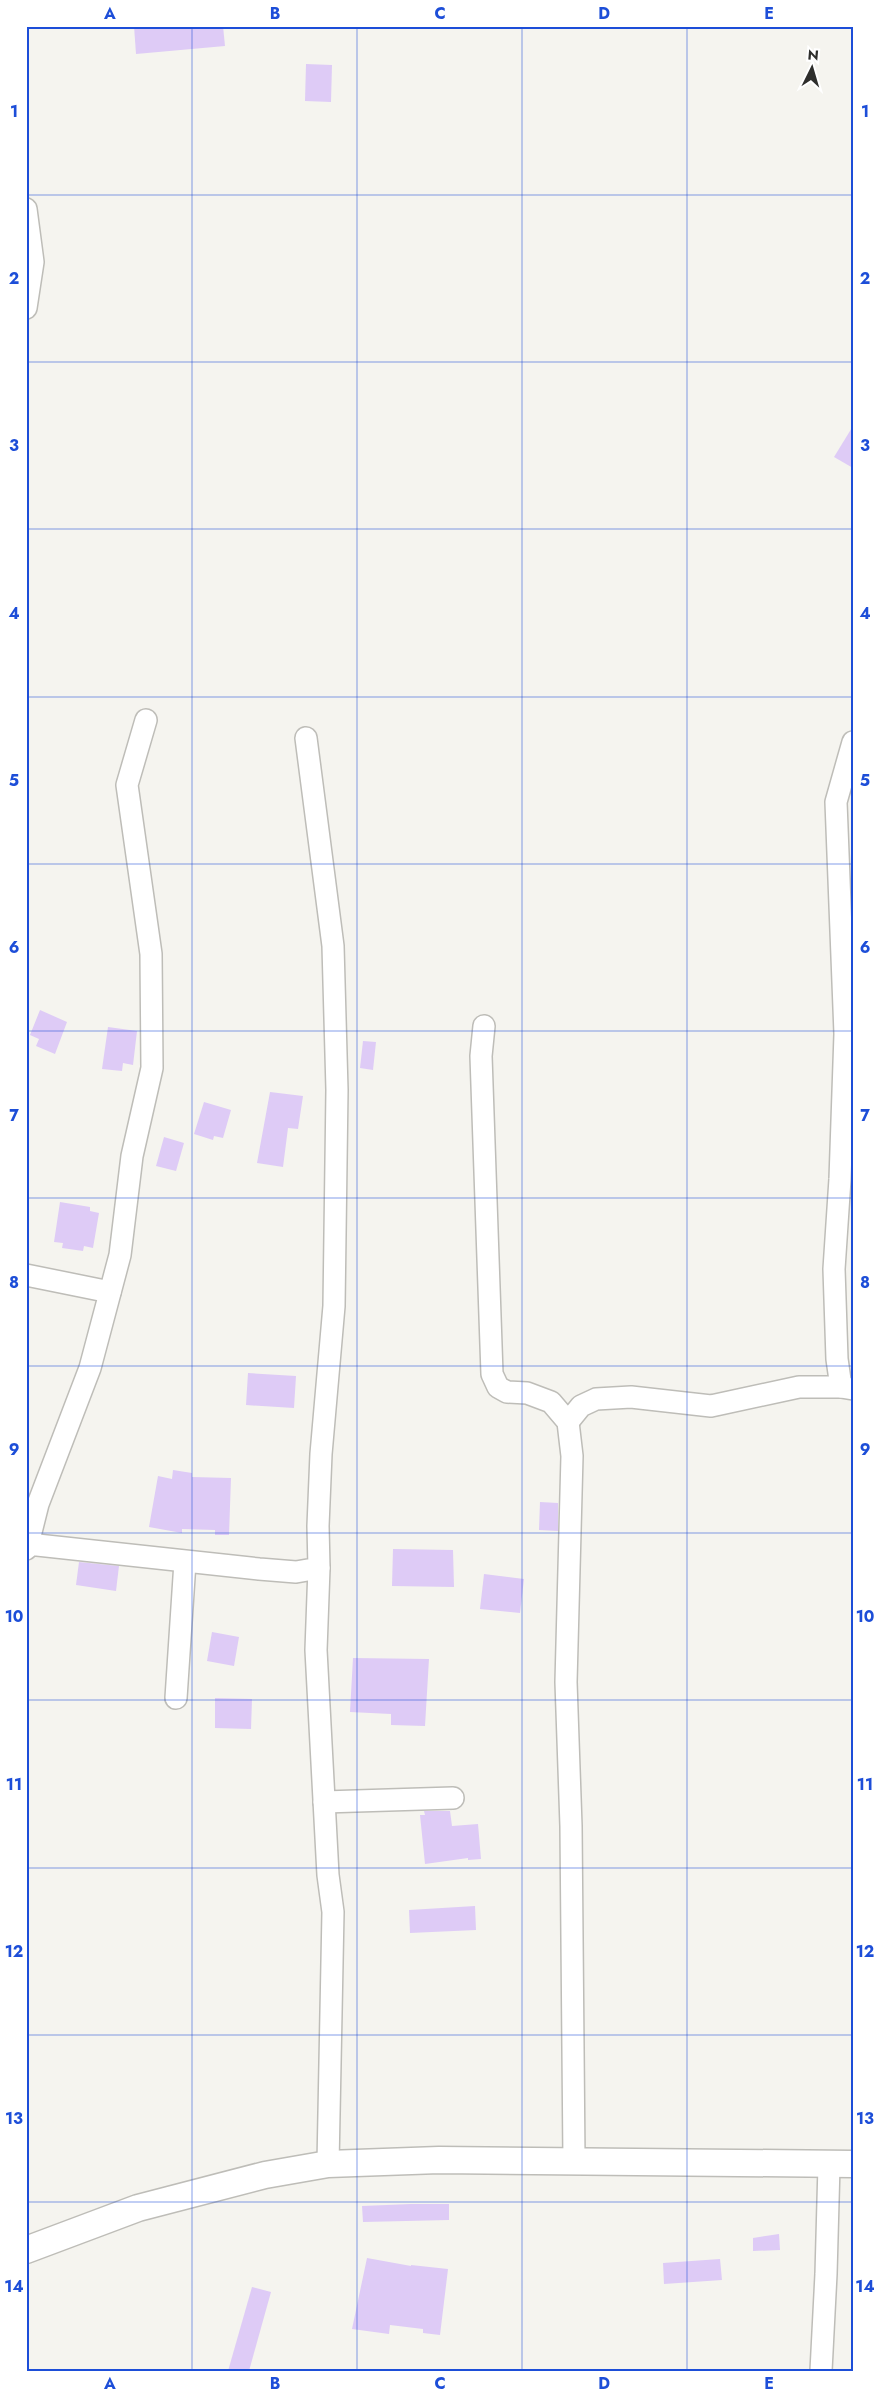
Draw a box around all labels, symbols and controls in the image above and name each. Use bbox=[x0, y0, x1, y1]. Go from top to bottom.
text: A bbox=[103, 2, 116, 25]
text: B bbox=[270, 2, 280, 25]
text: C bbox=[434, 2, 446, 25]
text: D bbox=[598, 2, 610, 25]
text: E bbox=[764, 2, 774, 25]
north arrow bbox=[786, 42, 836, 92]
text: N bbox=[807, 45, 820, 65]
text: 1 bbox=[10, 100, 18, 123]
text: 1 bbox=[861, 100, 869, 123]
text: 2 bbox=[9, 267, 19, 290]
text: 2 bbox=[860, 267, 870, 290]
text: 3 bbox=[9, 434, 19, 457]
text: 3 bbox=[860, 434, 870, 457]
text: 4 bbox=[8, 602, 20, 625]
text: 4 bbox=[859, 602, 871, 625]
text: 5 bbox=[9, 769, 19, 792]
text: 5 bbox=[860, 769, 870, 792]
text: 6 bbox=[9, 936, 19, 959]
text: 6 bbox=[860, 936, 870, 959]
text: 7 bbox=[9, 1104, 19, 1127]
text: 7 bbox=[860, 1104, 870, 1127]
text: 8 bbox=[9, 1271, 19, 1294]
text: 8 bbox=[860, 1271, 870, 1294]
text: 9 bbox=[9, 1438, 19, 1461]
text: 9 bbox=[860, 1438, 870, 1461]
text: 10 bbox=[5, 1605, 23, 1628]
text: 10 bbox=[856, 1605, 874, 1628]
text: 11 bbox=[6, 1773, 22, 1796]
text: 11 bbox=[857, 1773, 873, 1796]
text: 12 bbox=[5, 1940, 23, 1963]
text: 12 bbox=[856, 1940, 874, 1963]
text: 13 bbox=[5, 2107, 23, 2130]
text: 13 bbox=[856, 2107, 874, 2130]
text: 14 bbox=[4, 2275, 24, 2298]
text: 14 bbox=[855, 2275, 875, 2298]
text: A bbox=[103, 2372, 116, 2395]
text: B bbox=[270, 2372, 280, 2395]
text: C bbox=[434, 2372, 446, 2395]
text: D bbox=[598, 2372, 610, 2395]
text: E bbox=[764, 2372, 774, 2395]

